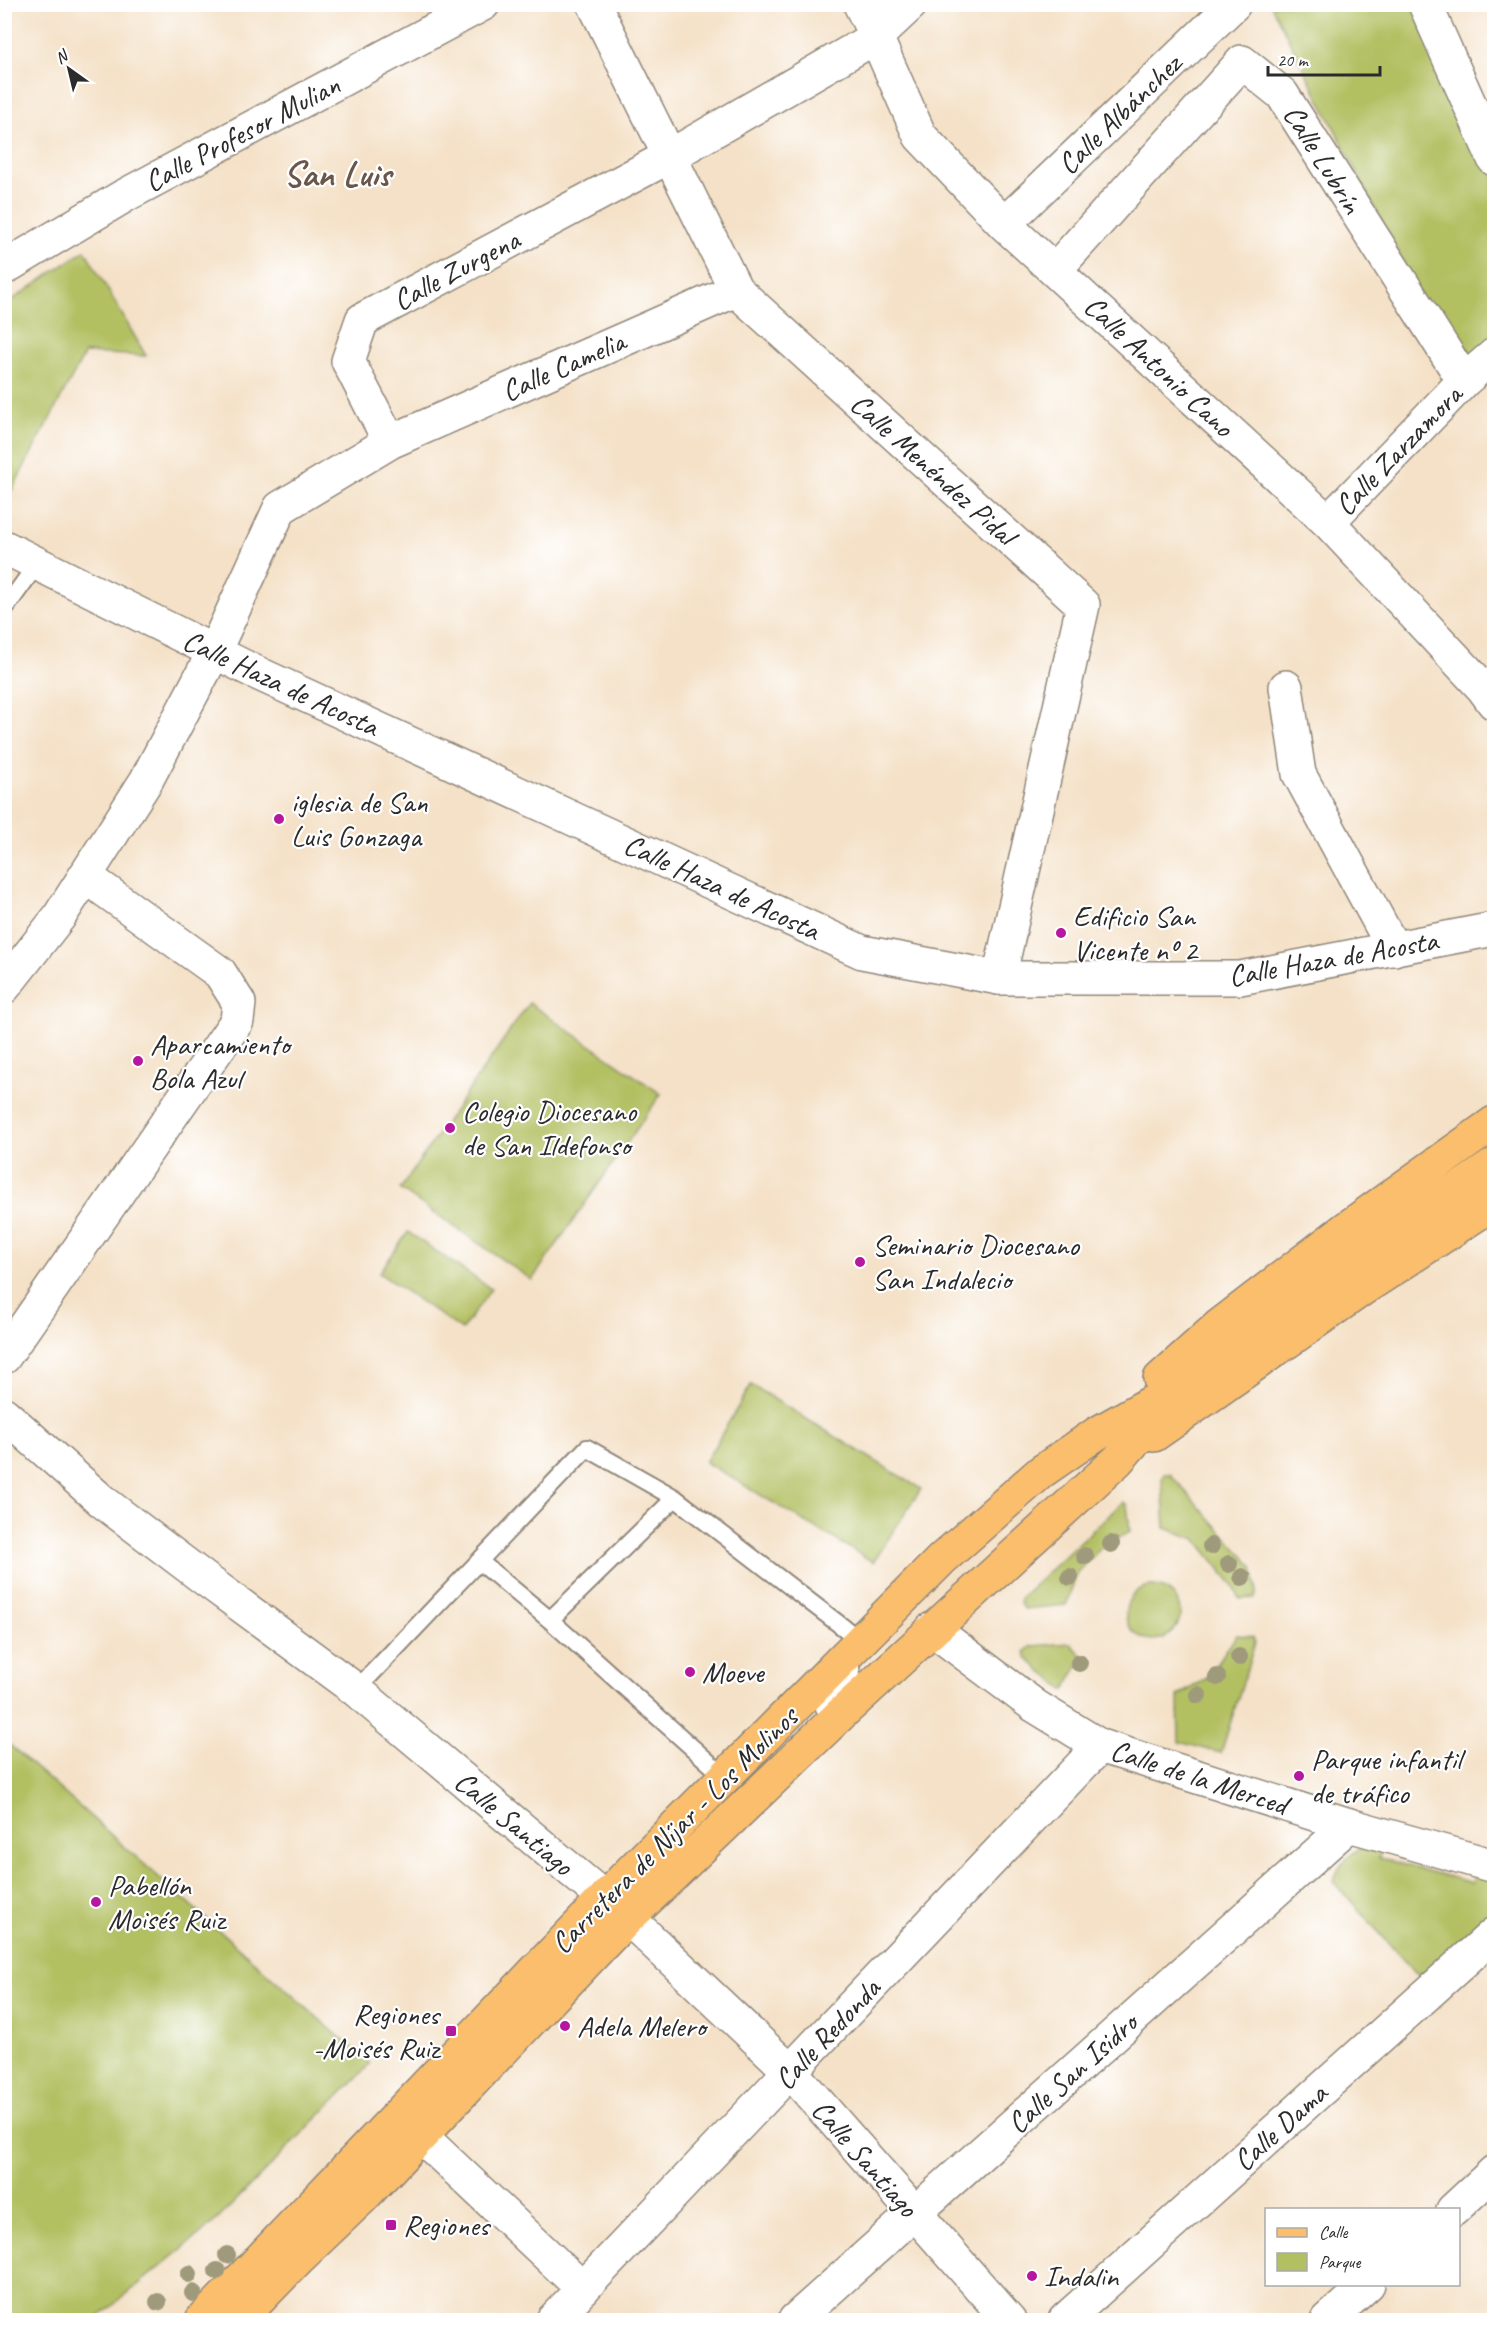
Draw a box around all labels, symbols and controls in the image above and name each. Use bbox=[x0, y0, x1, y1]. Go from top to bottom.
north arrow bbox=[39, 39, 99, 99]
scale bar bbox=[1268, 39, 1380, 77]
street label: Calle Albánchez bbox=[1049, 43, 1191, 182]
text: N bbox=[51, 45, 73, 68]
text: 20 m bbox=[1277, 49, 1310, 71]
street label: Calle Profesor Mulian bbox=[138, 65, 347, 200]
street label: Calle Lubrín bbox=[1275, 98, 1372, 222]
district label: San Luis bbox=[283, 151, 394, 197]
street label: Calle Zurgena bbox=[386, 220, 528, 319]
street label: Calle Antonio Cano bbox=[1076, 287, 1243, 446]
street label: Calle Camelia bbox=[495, 321, 633, 410]
street label: Calle Zarzamora bbox=[1326, 375, 1472, 524]
street label: Calle Menéndez Pidal bbox=[842, 385, 1027, 556]
street label: Calle Haza de Acosta bbox=[177, 621, 387, 746]
place label: iglesia de San Luis Gonzaga bbox=[291, 783, 428, 855]
marker: iglesia de San Luis Gonzaga bbox=[272, 812, 286, 826]
street label: Calle Haza de Acosta bbox=[618, 825, 828, 950]
place label: Edificio San Vicente nº 2 bbox=[1073, 897, 1199, 969]
street label: Calle Haza de Acosta bbox=[1225, 921, 1442, 995]
marker: Edificio San Vicente nº 2 bbox=[1054, 926, 1068, 940]
place label: Aparcamiento Bola Azul bbox=[150, 1025, 293, 1097]
marker: Aparcamiento Bola Azul bbox=[131, 1054, 145, 1068]
place label: Colegio Diocesano de San Ildefonso bbox=[462, 1092, 637, 1164]
marker: Colegio Diocesano de San Ildefonso bbox=[443, 1121, 457, 1135]
place label: Seminario Diocesano San Indalecio bbox=[872, 1226, 1080, 1298]
marker: Seminario Diocesano San Indalecio bbox=[853, 1255, 867, 1269]
place label: Moeve bbox=[702, 1653, 766, 1691]
marker: Moeve bbox=[683, 1665, 697, 1679]
street label: Carretera de Níjar - Los Molinos bbox=[542, 1696, 808, 1962]
street label: Calle de la Merced bbox=[1106, 1731, 1296, 1825]
place label: Parque infantil de tráfico bbox=[1311, 1740, 1466, 1812]
street label: Calle Santiago bbox=[447, 1762, 582, 1885]
marker: Parque infantil de tráfico bbox=[1292, 1769, 1306, 1783]
place label: Pabellón Moisés Ruiz bbox=[108, 1866, 227, 1938]
marker: Pabellón Moisés Ruiz bbox=[89, 1895, 103, 1909]
street label: Calle Redonda bbox=[766, 1969, 890, 2098]
place label: Regiones -Moisés Ruiz bbox=[313, 1995, 442, 2067]
street label: Calle San Isidro bbox=[999, 2002, 1148, 2142]
place label: Adela Melero bbox=[577, 2007, 709, 2045]
marker: Adela Melero bbox=[558, 2019, 572, 2033]
marker: Regiones -Moisés Ruiz bbox=[444, 2024, 458, 2038]
street label: Calle Dama bbox=[1225, 2073, 1336, 2179]
street label: Calle Santiago bbox=[804, 2091, 927, 2226]
place label: Regiones bbox=[403, 2206, 492, 2244]
legend bbox=[1265, 2208, 1460, 2286]
marker: Regiones bbox=[384, 2218, 398, 2232]
text: Calle bbox=[1319, 2221, 1348, 2243]
text: Parque bbox=[1319, 2251, 1361, 2273]
place label: Indalin bbox=[1044, 2257, 1120, 2295]
marker: Indalin bbox=[1025, 2269, 1039, 2283]

